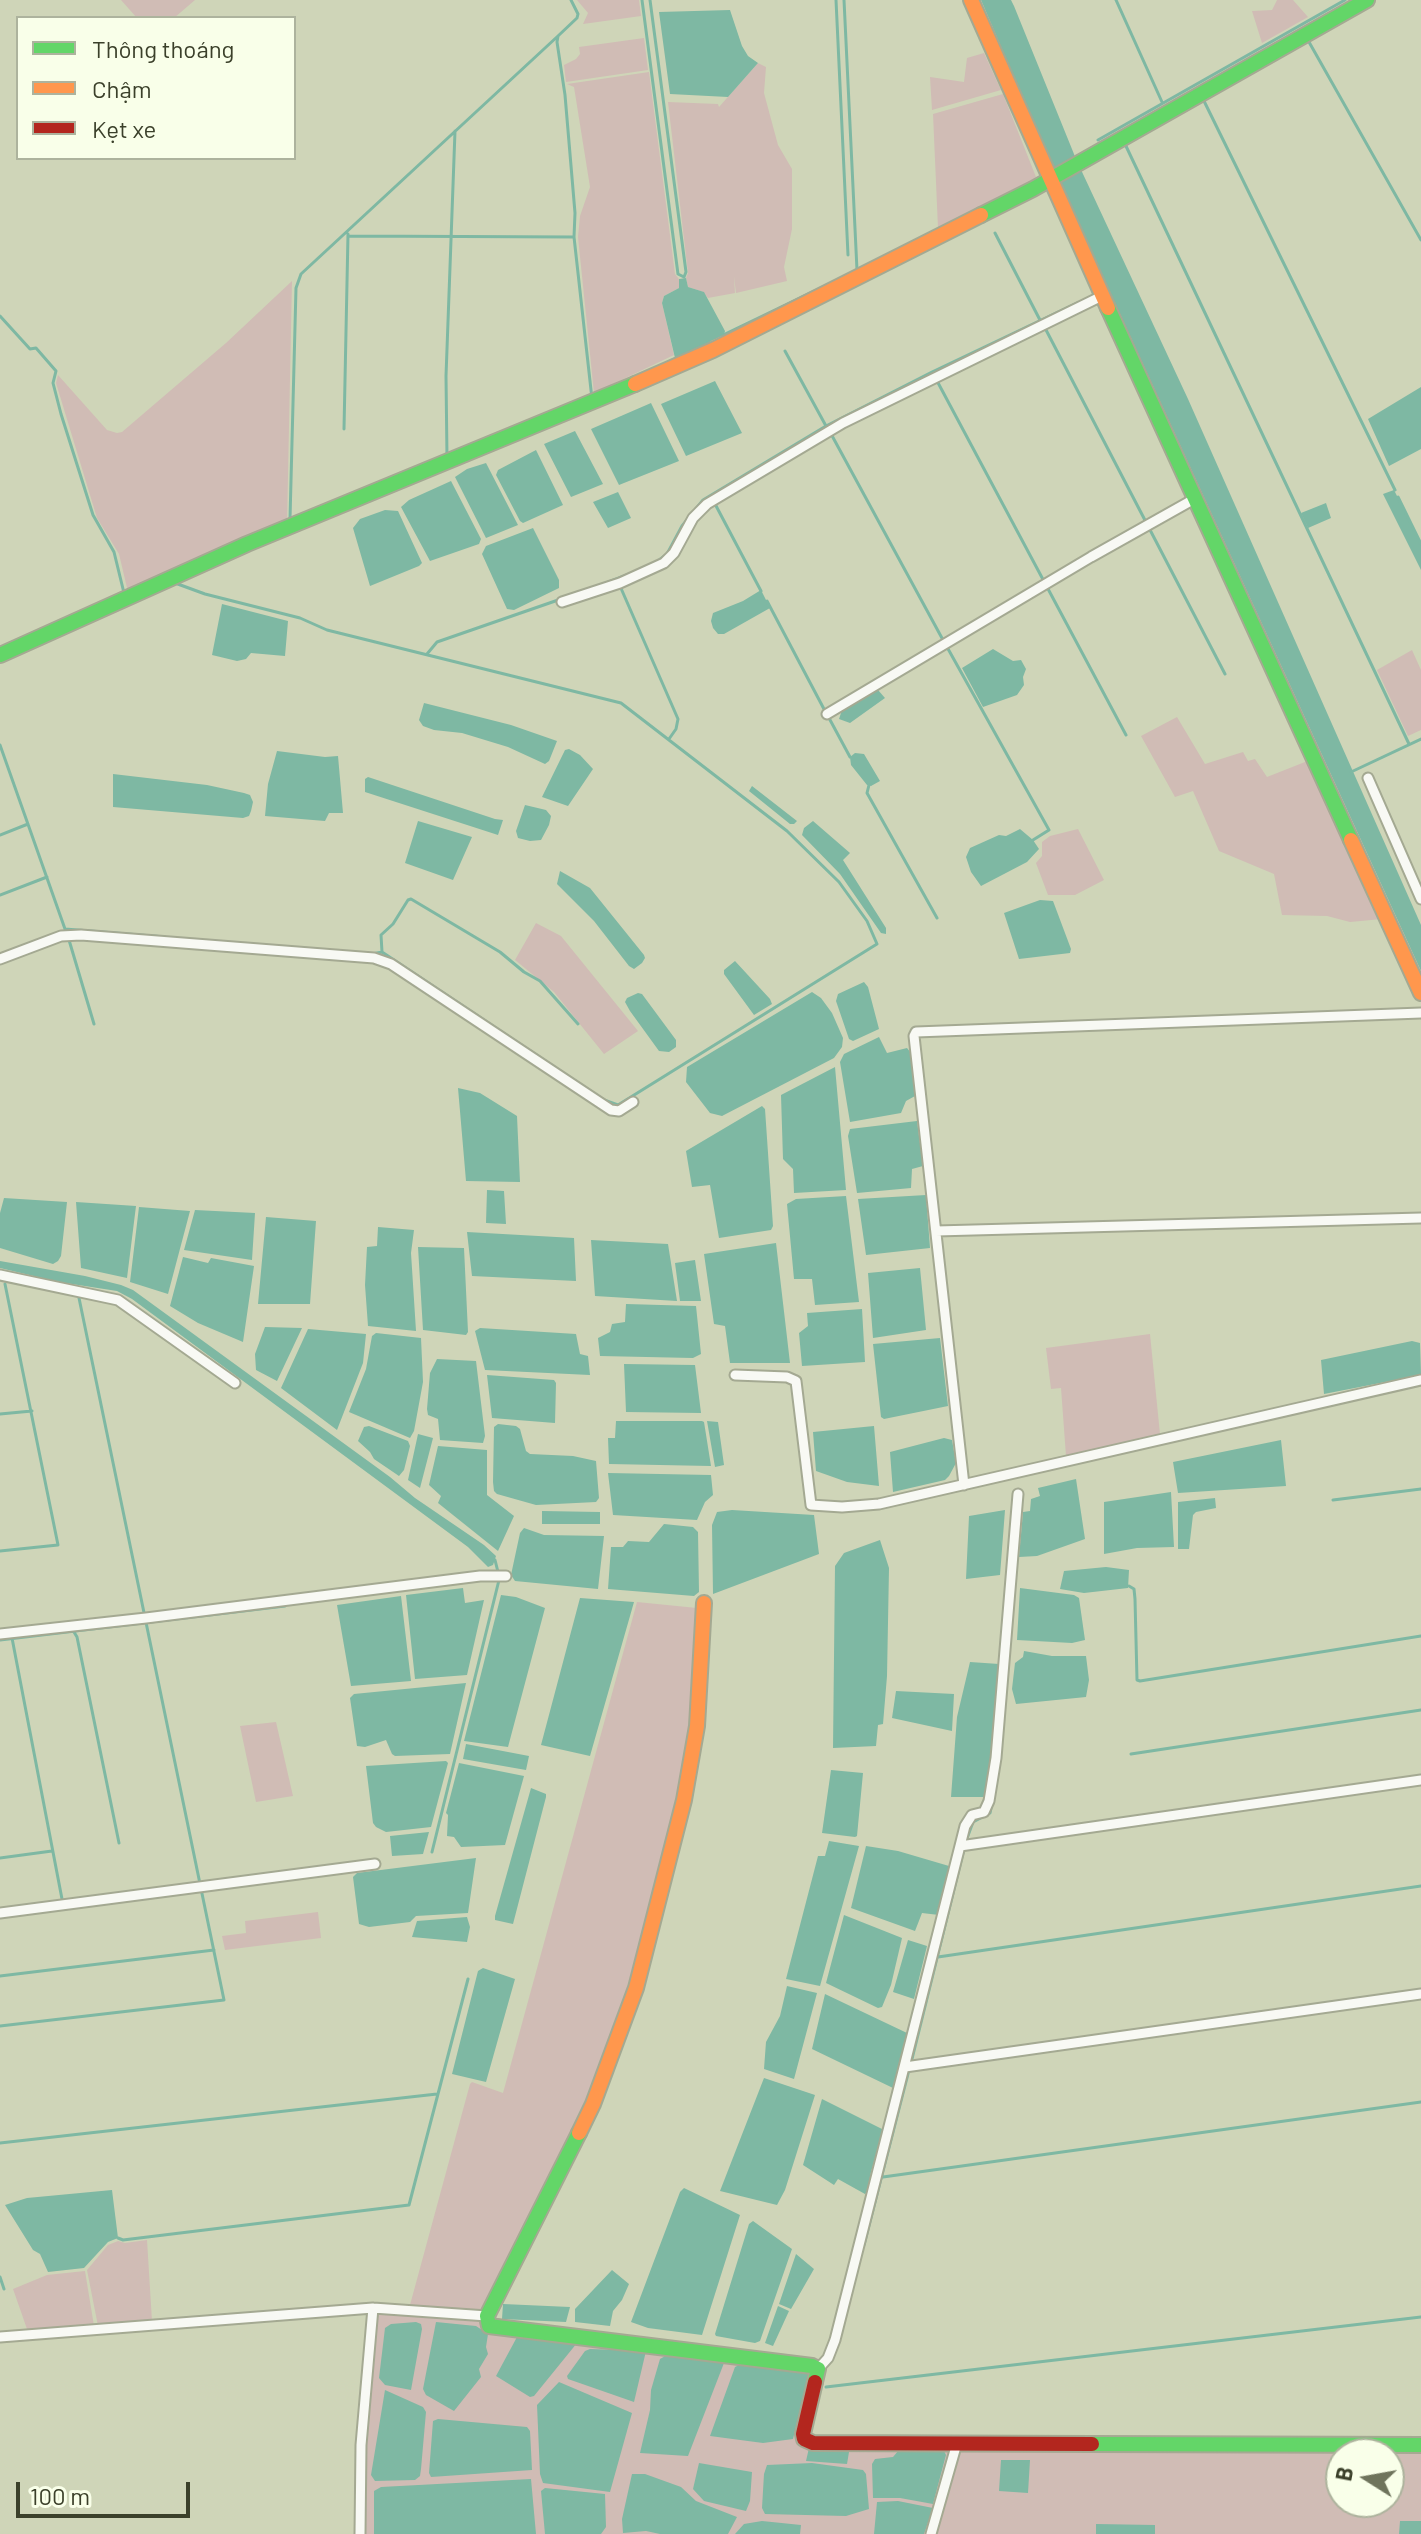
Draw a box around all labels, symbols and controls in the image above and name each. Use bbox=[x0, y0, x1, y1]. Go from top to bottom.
legend bbox=[16, 16, 296, 160]
text: Thông thoáng bbox=[92, 34, 234, 63]
text: Chậm bbox=[92, 74, 152, 103]
text: Kẹt xe bbox=[92, 114, 156, 143]
north arrow bbox=[1325, 2438, 1405, 2518]
text: B bbox=[1329, 2465, 1357, 2483]
scale bar bbox=[20, 2466, 194, 2516]
text: 100 m bbox=[30, 2481, 90, 2510]

